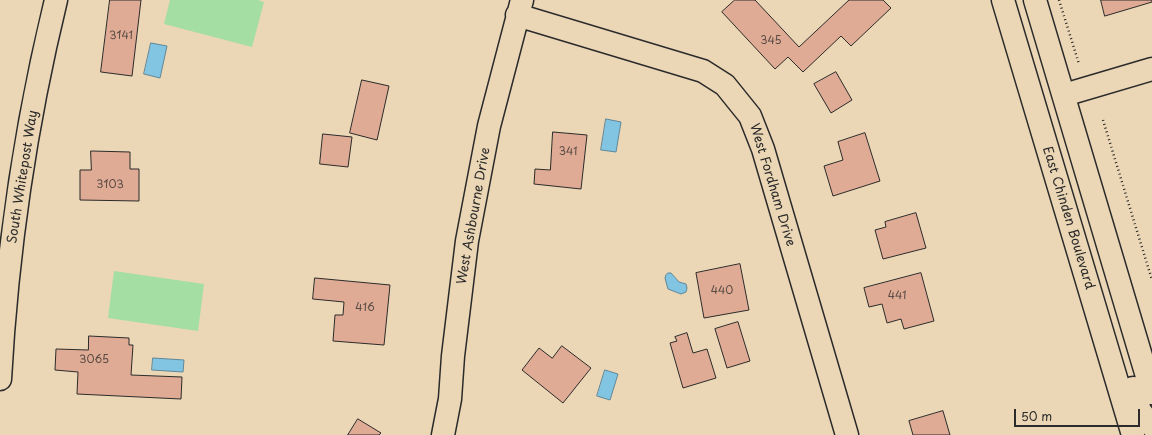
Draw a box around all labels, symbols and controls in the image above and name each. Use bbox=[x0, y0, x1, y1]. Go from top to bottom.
house number: 3141 bbox=[109, 29, 133, 43]
house number: 345 bbox=[760, 34, 782, 48]
street label: South Whitepost Way bbox=[5, 109, 41, 245]
street label: West Fordham Drive bbox=[746, 122, 798, 248]
house number: 341 bbox=[559, 145, 577, 159]
street label: East Chinden Boulevard bbox=[1039, 145, 1097, 291]
street label: West Ashbourne Drive bbox=[454, 146, 494, 286]
house number: 3103 bbox=[96, 178, 124, 192]
house number: 440 bbox=[711, 284, 733, 298]
house number: 441 bbox=[888, 289, 906, 303]
house number: 416 bbox=[355, 301, 375, 315]
house number: 3065 bbox=[79, 353, 109, 367]
scale bar bbox=[1016, 401, 1142, 427]
text: 50 m bbox=[1021, 407, 1052, 425]

